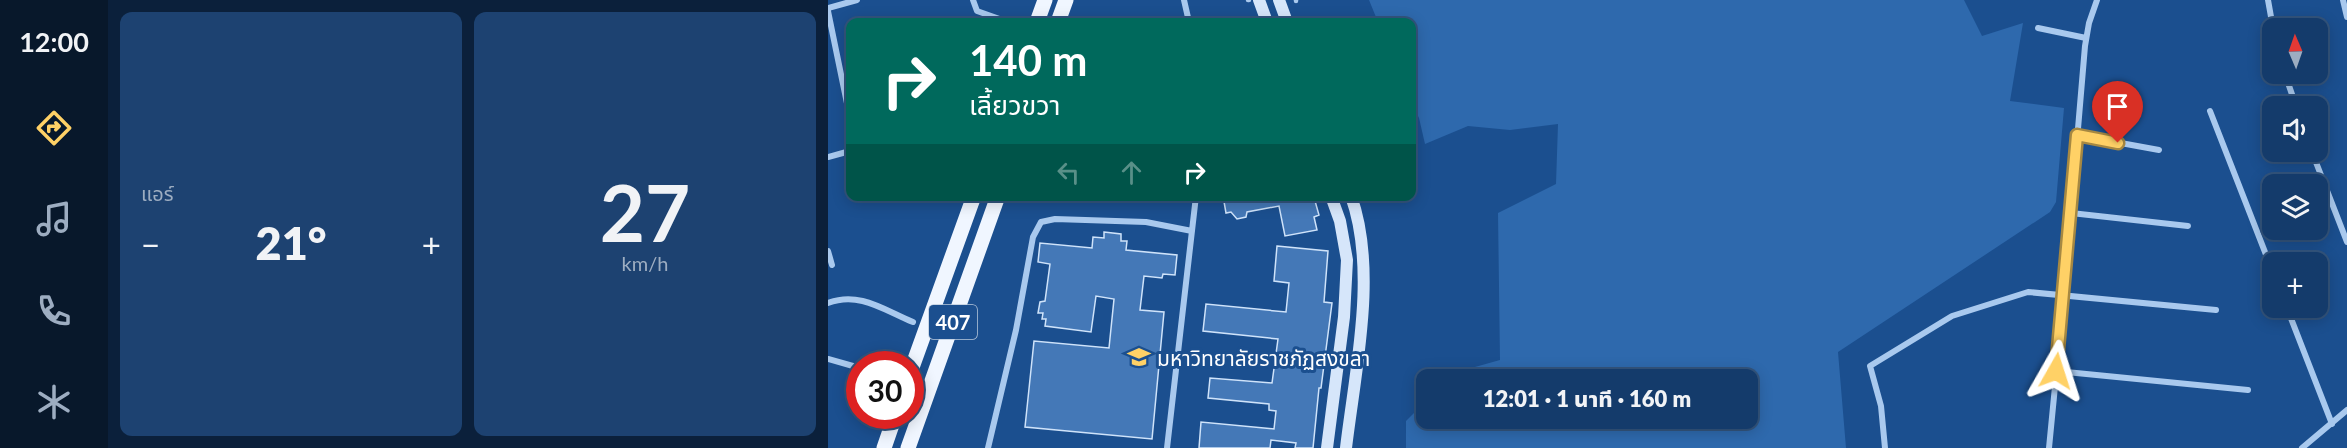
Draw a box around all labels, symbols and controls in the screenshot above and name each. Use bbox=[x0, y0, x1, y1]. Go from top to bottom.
north arrow bbox=[2262, 18, 2328, 84]
map controls bbox=[2262, 18, 2328, 318]
text: 12:00 bbox=[19, 25, 89, 58]
text: 140 m bbox=[969, 35, 1087, 85]
icon: right bbox=[870, 42, 948, 120]
pin bbox=[2092, 81, 2143, 143]
text: เลี้ยวขวา bbox=[969, 88, 1060, 121]
icon: arrive bbox=[2101, 90, 2134, 123]
button: sound bbox=[2262, 96, 2328, 162]
icon: directions bbox=[33, 107, 75, 149]
icon: left bbox=[1052, 156, 1085, 189]
icon: ahead bbox=[1115, 156, 1148, 189]
icon: right bbox=[1178, 156, 1211, 189]
text: 27 bbox=[600, 165, 690, 259]
button: layers bbox=[2262, 174, 2328, 240]
text: แอร์ bbox=[141, 181, 173, 205]
icon: music bbox=[33, 198, 75, 240]
text: 21° bbox=[256, 216, 326, 270]
text: − bbox=[141, 224, 160, 264]
text: + bbox=[422, 224, 441, 264]
text: km/h bbox=[622, 251, 668, 275]
button: + bbox=[2262, 252, 2328, 318]
icon: phone bbox=[33, 290, 75, 332]
road number: 407 bbox=[929, 305, 977, 339]
position arrow bbox=[2024, 339, 2088, 403]
school or university icon: มหาวิทยาลัยราชภัฏสงขลา bbox=[1126, 344, 1152, 370]
place label: มหาวิทยาลัยราชภัฏสงขลา bbox=[1157, 345, 1370, 370]
speed limit sign: 30 bbox=[846, 351, 924, 429]
icon: climate bbox=[33, 381, 75, 423]
text: 12:01 · 1 นาที · 160 m bbox=[1483, 385, 1691, 412]

